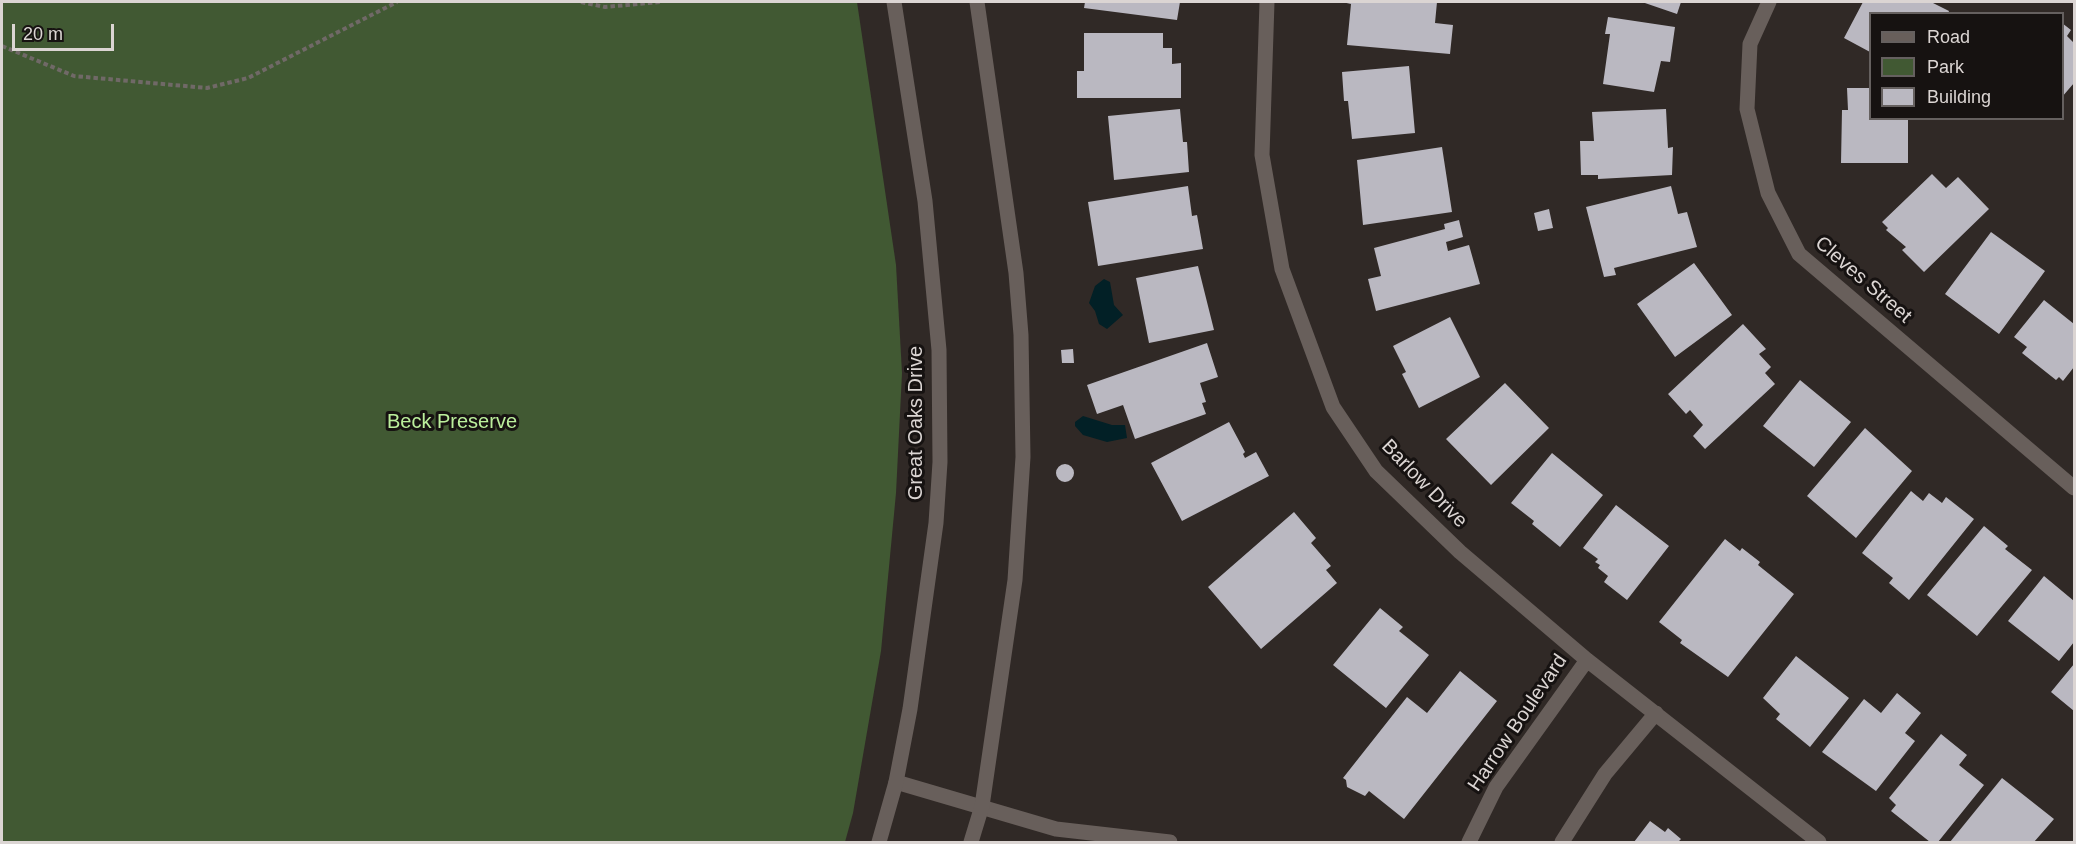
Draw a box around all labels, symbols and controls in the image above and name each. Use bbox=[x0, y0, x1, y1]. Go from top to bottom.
scale bar bbox=[15, 12, 117, 50]
legend bbox=[1869, 12, 2064, 120]
text: 20 m bbox=[23, 24, 63, 44]
text: Road bbox=[1927, 27, 1970, 47]
text: Park bbox=[1927, 57, 1964, 77]
text: Building bbox=[1927, 87, 1991, 107]
street label: Cleves Street bbox=[1810, 232, 1916, 328]
street label: Great Oaks Drive bbox=[904, 346, 928, 500]
park label: Beck Preserve bbox=[387, 410, 517, 434]
street label: Barlow Drive bbox=[1376, 435, 1472, 533]
street label: Harrow Boulevard bbox=[1463, 650, 1573, 796]

